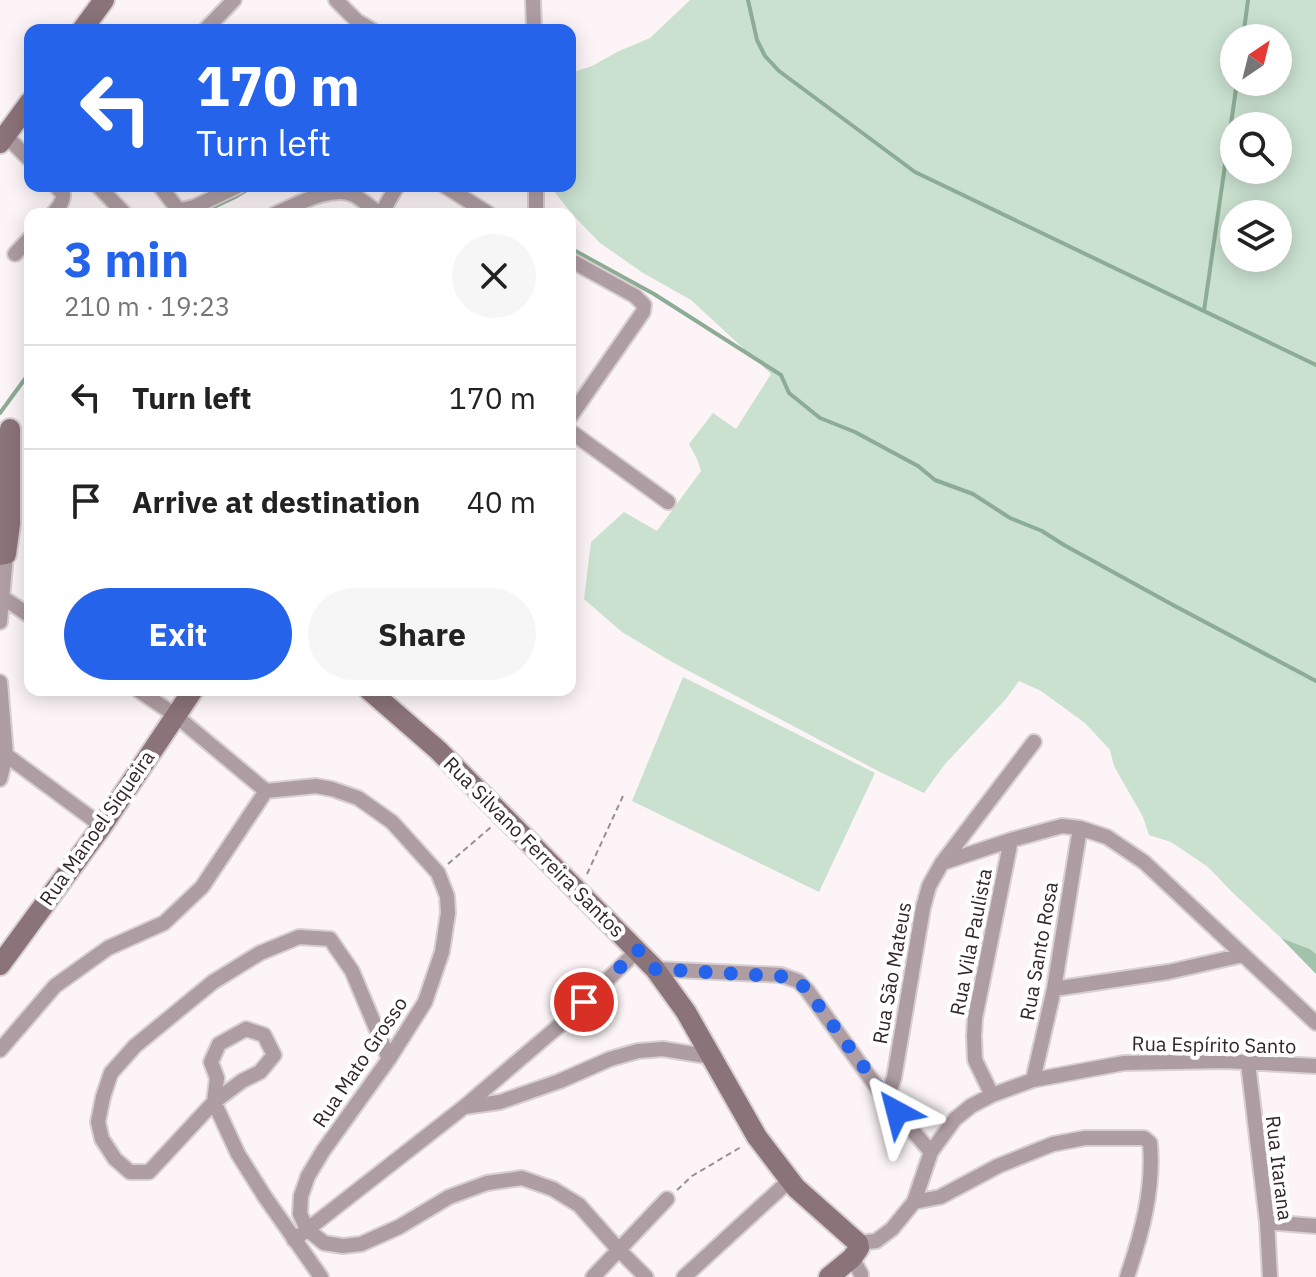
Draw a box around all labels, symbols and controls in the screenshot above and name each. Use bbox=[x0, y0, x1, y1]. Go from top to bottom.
north arrow bbox=[1220, 24, 1292, 96]
map controls bbox=[1220, 24, 1292, 272]
text: 170 m bbox=[196, 49, 360, 121]
icon: left bbox=[64, 56, 168, 160]
button: search bbox=[1220, 112, 1292, 184]
text: Turn left bbox=[196, 119, 331, 166]
button: layers bbox=[1220, 200, 1292, 272]
text: 3 min bbox=[64, 228, 189, 290]
button: close bbox=[452, 234, 536, 318]
text: 210 m · 19:23 bbox=[64, 289, 230, 323]
icon: left bbox=[64, 375, 108, 419]
text: Turn left bbox=[132, 378, 251, 417]
text: 170 m bbox=[449, 378, 536, 417]
icon: arrive bbox=[64, 479, 108, 523]
text: Arrive at destination bbox=[132, 482, 420, 521]
text: 40 m bbox=[467, 482, 536, 521]
button: Exit bbox=[64, 588, 292, 680]
button: Share bbox=[308, 588, 536, 680]
street label: Rua Manoel Siqueira bbox=[33, 744, 161, 911]
street label: Rua Silvano Ferreira Santos bbox=[438, 750, 631, 943]
street label: Rua Vila Paulista bbox=[943, 866, 998, 1018]
street label: Rua Santo Rosa bbox=[1013, 879, 1064, 1022]
street label: Rua São Mateus bbox=[866, 900, 917, 1046]
pin bbox=[550, 968, 618, 1036]
icon: arrive bbox=[562, 980, 606, 1024]
street label: Rua Mato Grosso bbox=[306, 991, 413, 1132]
street label: Rua Espírito Santo bbox=[1132, 1030, 1297, 1059]
position arrow bbox=[855, 1070, 939, 1154]
street label: Rua Itarana bbox=[1260, 1114, 1299, 1222]

